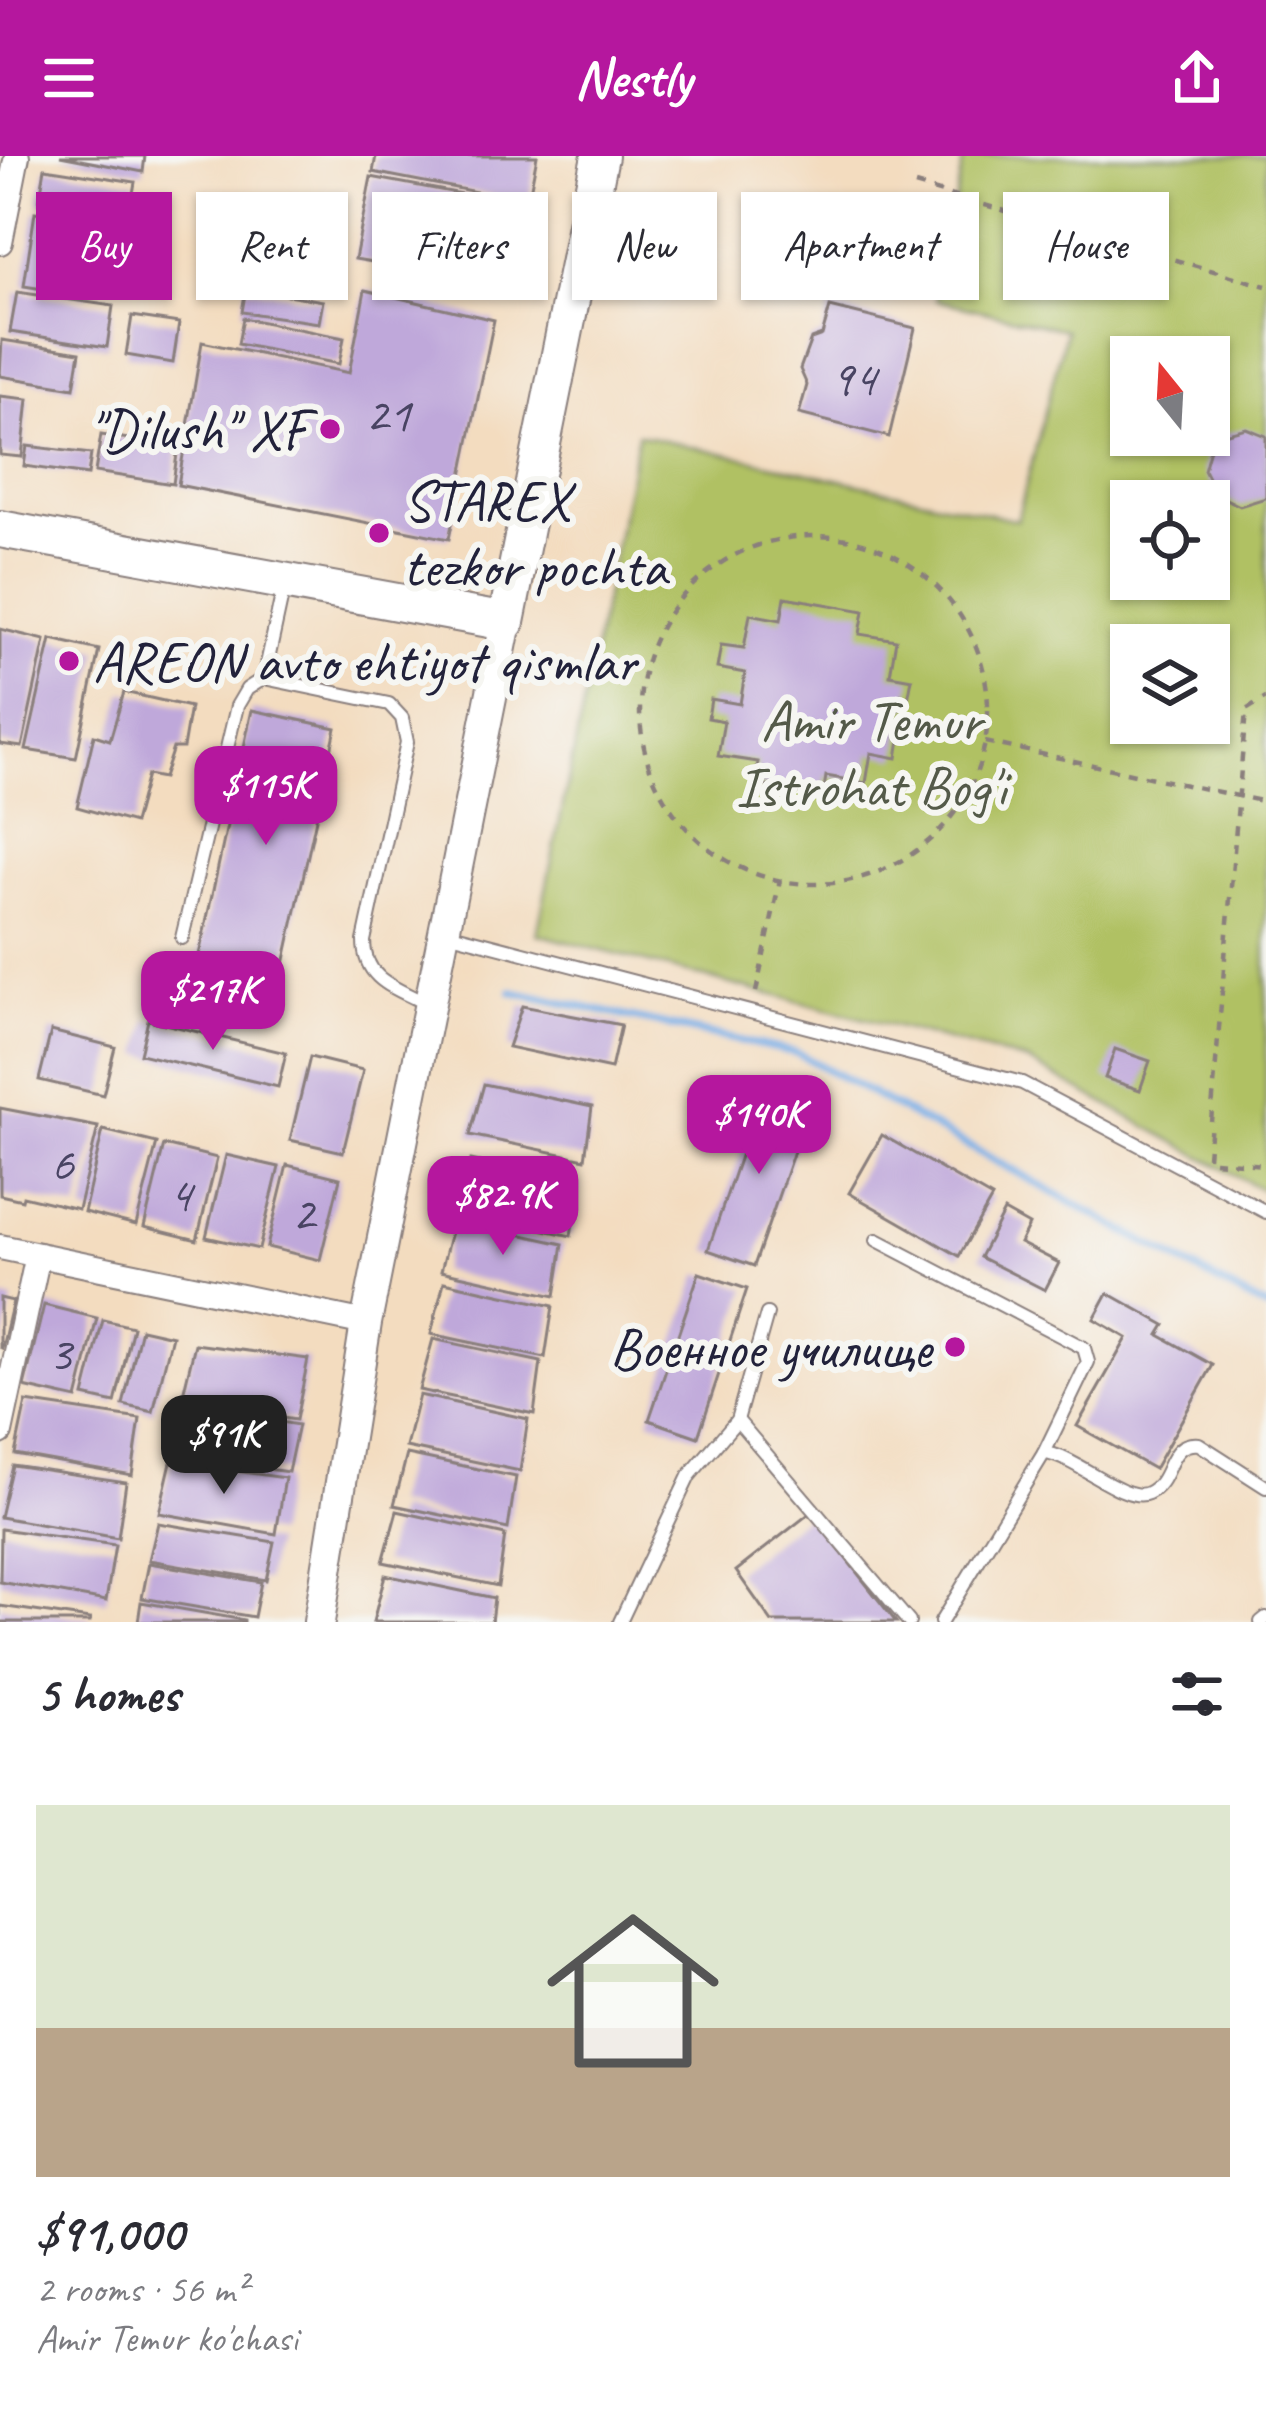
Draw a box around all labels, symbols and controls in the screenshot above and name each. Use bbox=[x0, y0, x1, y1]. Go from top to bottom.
text: Nestly bbox=[575, 44, 691, 112]
icon: menu bbox=[36, 45, 102, 111]
icon: share bbox=[1164, 45, 1230, 111]
chip: Buy bbox=[36, 192, 172, 300]
chip: Rent bbox=[196, 192, 348, 300]
chip: Filters bbox=[372, 192, 548, 300]
chip: New bbox=[572, 192, 717, 300]
chip: Apartment bbox=[741, 192, 979, 300]
chip: House bbox=[1003, 192, 1169, 300]
north arrow bbox=[1110, 336, 1230, 456]
map controls bbox=[1110, 336, 1230, 744]
house number: 94 bbox=[830, 346, 881, 410]
house number: 21 bbox=[365, 382, 414, 446]
place label: ''Dilush'' XF bbox=[89, 394, 318, 466]
marker: ''Dilush'' XF bbox=[317, 416, 343, 442]
place label: STAREX tezkor pochta bbox=[403, 465, 671, 603]
button: locate bbox=[1110, 480, 1230, 600]
marker: STAREX tezkor pochta bbox=[366, 520, 392, 546]
button: layers bbox=[1110, 624, 1230, 744]
place label: AREON avto ehtiyot qismlar bbox=[93, 626, 639, 698]
marker: AREON avto ehtiyot qismlar bbox=[56, 648, 82, 674]
park label: Amir Temur Istrohat Bog'i bbox=[736, 685, 1013, 823]
pin: $115K bbox=[182, 746, 350, 848]
text: $115K bbox=[221, 760, 311, 809]
pin: $217K bbox=[129, 951, 297, 1053]
text: $217K bbox=[168, 965, 258, 1014]
pin: $140K bbox=[675, 1075, 843, 1177]
text: $140K bbox=[714, 1089, 804, 1138]
house number: 6 bbox=[51, 1131, 76, 1195]
pin: $82.9K bbox=[405, 1156, 601, 1258]
house number: 4 bbox=[169, 1162, 197, 1226]
text: $82.9K bbox=[454, 1170, 552, 1219]
house number: 2 bbox=[292, 1181, 319, 1245]
place label: Военное училище bbox=[610, 1312, 934, 1384]
house number: 3 bbox=[49, 1321, 75, 1385]
marker: Военное училище bbox=[942, 1334, 968, 1360]
pin: $91K bbox=[153, 1395, 295, 1497]
text: $91K bbox=[188, 1409, 260, 1458]
icon: filters bbox=[1164, 1661, 1230, 1727]
text: 5 homes bbox=[36, 1662, 179, 1726]
icon: home bbox=[525, 1883, 741, 2099]
text: $91,000 bbox=[36, 2201, 183, 2265]
text: 2 rooms · 56 m² bbox=[36, 2265, 247, 2314]
text: Amir Temur ko'chasi bbox=[36, 2314, 298, 2363]

